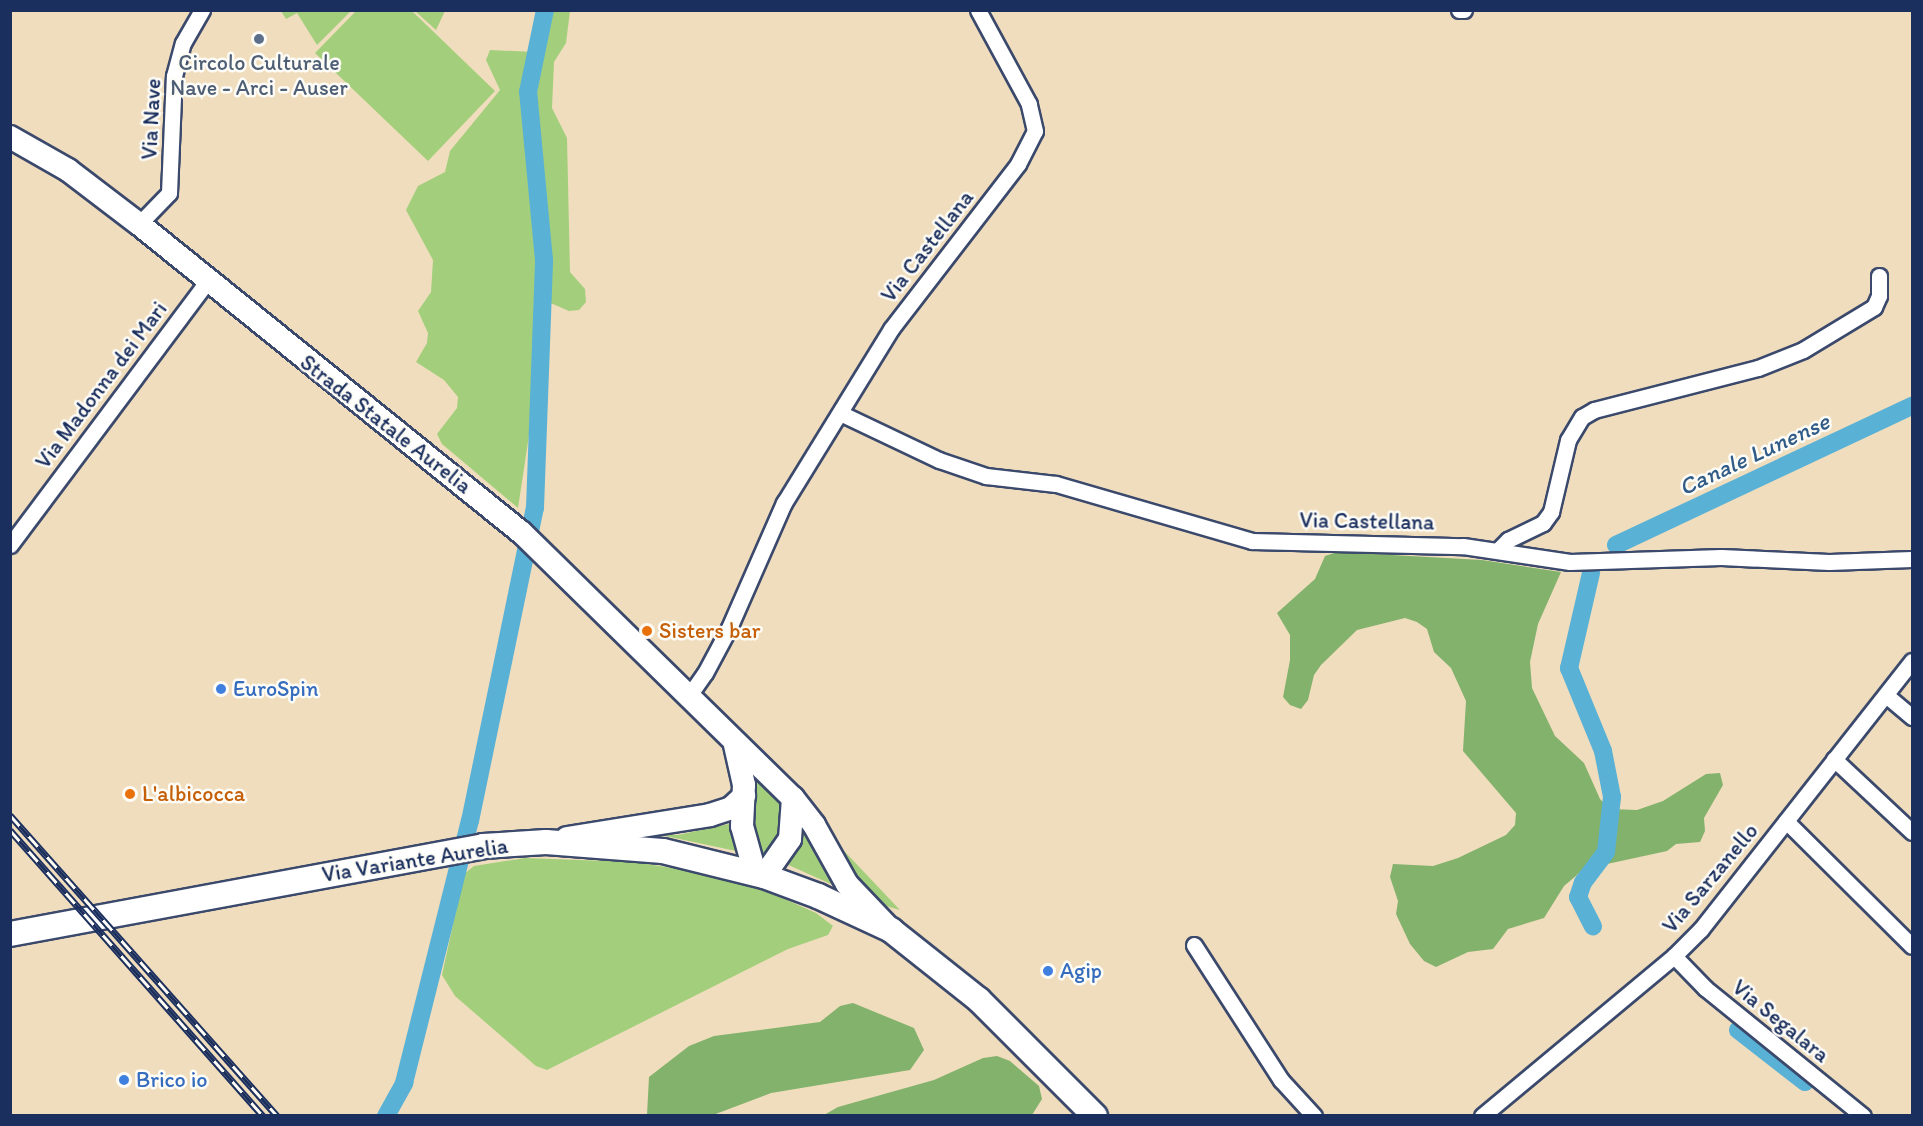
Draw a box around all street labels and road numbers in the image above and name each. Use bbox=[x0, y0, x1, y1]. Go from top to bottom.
street label: Via Nave bbox=[136, 78, 166, 160]
street label: Via Castellana bbox=[875, 184, 979, 308]
street label: Via Madonna dei Mari bbox=[29, 296, 173, 474]
street label: Strada Statale Aurelia bbox=[295, 349, 477, 499]
street label: Via Castellana bbox=[1299, 507, 1435, 535]
street label: Via Sarzanello bbox=[1657, 818, 1763, 938]
street label: Via Variante Aurelia bbox=[320, 832, 510, 888]
street label: Via Segalara bbox=[1727, 974, 1835, 1068]

